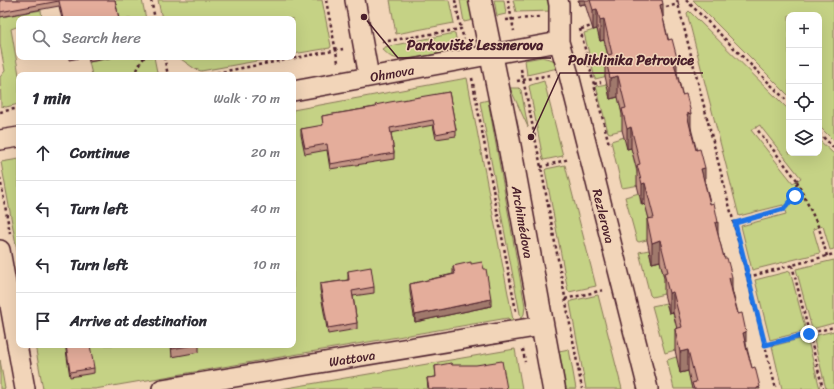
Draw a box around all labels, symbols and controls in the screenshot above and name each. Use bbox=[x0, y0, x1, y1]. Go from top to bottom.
map controls bbox=[786, 12, 822, 156]
button: + bbox=[786, 12, 822, 48]
search box bbox=[16, 16, 296, 60]
text: Search here bbox=[62, 25, 141, 51]
icon: search bbox=[30, 27, 52, 49]
callout: Parkoviště Lessnerova bbox=[398, 32, 551, 58]
text: Parkoviště Lessnerova bbox=[407, 33, 543, 58]
callout: Poliklinika Petrovice bbox=[560, 47, 703, 73]
text: Poliklinika Petrovice bbox=[568, 48, 694, 73]
button: − bbox=[786, 48, 822, 84]
street label: Ohmova bbox=[368, 58, 416, 89]
text: 1 min bbox=[32, 83, 71, 113]
button: locate bbox=[786, 84, 822, 120]
text: Walk · 70 m bbox=[214, 87, 280, 110]
button: layers bbox=[786, 120, 822, 156]
text: Continue bbox=[70, 140, 130, 166]
text: 20 m bbox=[251, 141, 280, 164]
icon: ahead bbox=[32, 142, 54, 164]
street label: Archimédova bbox=[505, 183, 540, 261]
street label: Rezlerova bbox=[586, 186, 621, 246]
route start bbox=[786, 187, 804, 205]
text: Turn left bbox=[70, 196, 128, 222]
text: 40 m bbox=[250, 197, 280, 220]
icon: left bbox=[32, 198, 54, 220]
text: Turn left bbox=[70, 252, 128, 278]
text: 10 m bbox=[253, 253, 280, 276]
icon: left bbox=[32, 254, 54, 276]
text: Arrive at destination bbox=[70, 308, 207, 334]
icon: arrive bbox=[32, 310, 54, 332]
route end bbox=[800, 325, 818, 343]
street label: Wattova bbox=[327, 343, 377, 373]

